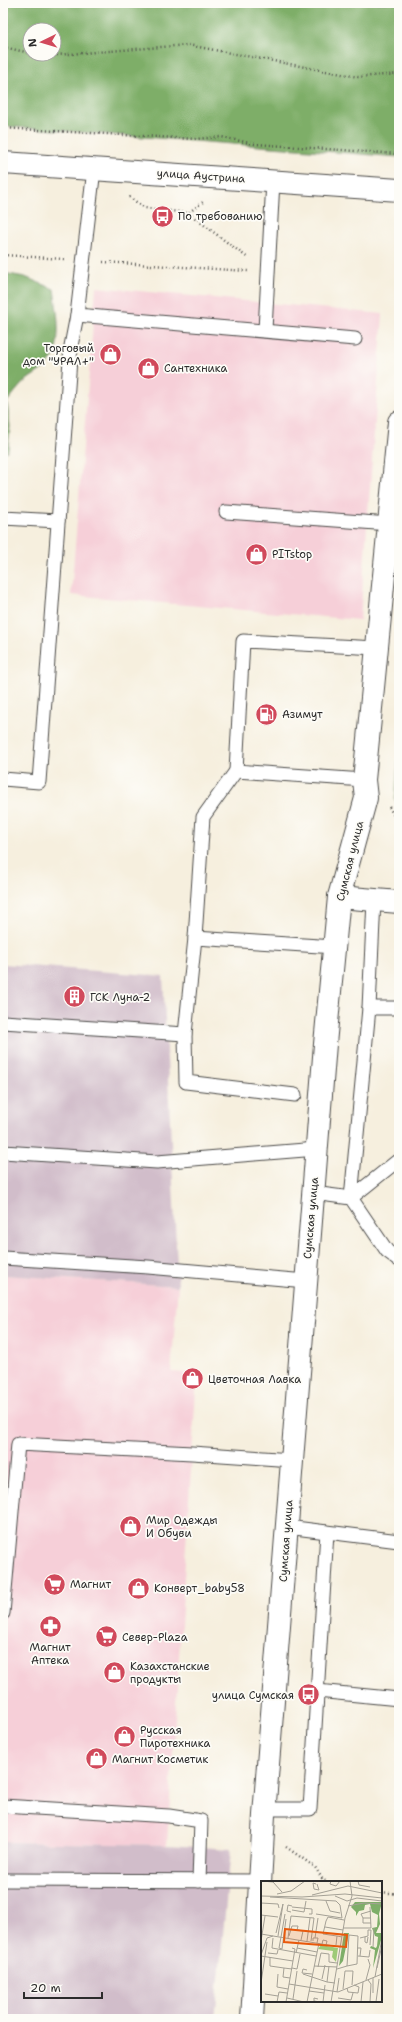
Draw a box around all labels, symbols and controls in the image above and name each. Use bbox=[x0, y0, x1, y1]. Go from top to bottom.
north arrow bbox=[22, 22, 62, 62]
text: N bbox=[25, 38, 40, 48]
street label: улица Аустрина bbox=[156, 165, 246, 187]
bus stop icon: По требованию bbox=[149, 203, 175, 229]
place label: По требованию bbox=[178, 209, 263, 224]
place label: Торговый дом "УРАЛ+" bbox=[23, 341, 94, 369]
shop icon: Торговый дом "УРАЛ+" bbox=[97, 341, 123, 367]
shop icon: Сантехника bbox=[135, 355, 161, 381]
place label: Сантехника bbox=[164, 361, 227, 376]
shop icon: PITstop bbox=[243, 541, 269, 567]
place label: PITstop bbox=[272, 547, 312, 562]
fuel station icon: Азимут bbox=[254, 701, 280, 727]
place label: Азимут bbox=[282, 707, 323, 722]
street label: Сумская улица bbox=[333, 819, 367, 903]
building icon: ГСК Луна-2 bbox=[62, 984, 88, 1010]
place label: ГСК Луна-2 bbox=[90, 990, 150, 1005]
street label: Сумская улица bbox=[300, 1176, 322, 1260]
shop icon: Цветочная Лавка bbox=[179, 1366, 205, 1392]
place label: Цветочная Лавка bbox=[208, 1372, 301, 1387]
street label: Сумская улица bbox=[276, 1499, 296, 1582]
shop icon: Мир Одежды И Обуви bbox=[118, 1513, 144, 1539]
place label: Мир Одежды И Обуви bbox=[146, 1513, 218, 1541]
supermarket icon: Магнит bbox=[41, 1571, 67, 1597]
shop icon: Конверт_baby58 bbox=[125, 1575, 151, 1601]
place label: Магнит bbox=[70, 1577, 111, 1592]
place label: Конверт_baby58 bbox=[154, 1581, 245, 1596]
pharmacy icon: Магнит Аптека bbox=[37, 1614, 63, 1640]
supermarket icon: Север-Plaza bbox=[94, 1624, 120, 1650]
place label: Север-Plaza bbox=[122, 1630, 188, 1645]
place label: Магнит Аптека bbox=[29, 1640, 71, 1668]
shop icon: Казахстанские продукты bbox=[101, 1659, 127, 1685]
place label: Казахстанские продукты bbox=[130, 1659, 210, 1687]
bus stop icon: улица Сумская bbox=[296, 1682, 322, 1708]
place label: улица Сумская bbox=[212, 1688, 294, 1703]
shop icon: Русская Пиротехника bbox=[112, 1723, 138, 1749]
place label: Русская Пиротехника bbox=[140, 1723, 210, 1751]
shop icon: Магнит Косметик bbox=[84, 1746, 110, 1772]
place label: Магнит Косметик bbox=[112, 1752, 208, 1767]
inset map bbox=[261, 1881, 382, 2002]
scale bar bbox=[24, 1974, 102, 2000]
text: 20 m bbox=[30, 1980, 61, 1996]

